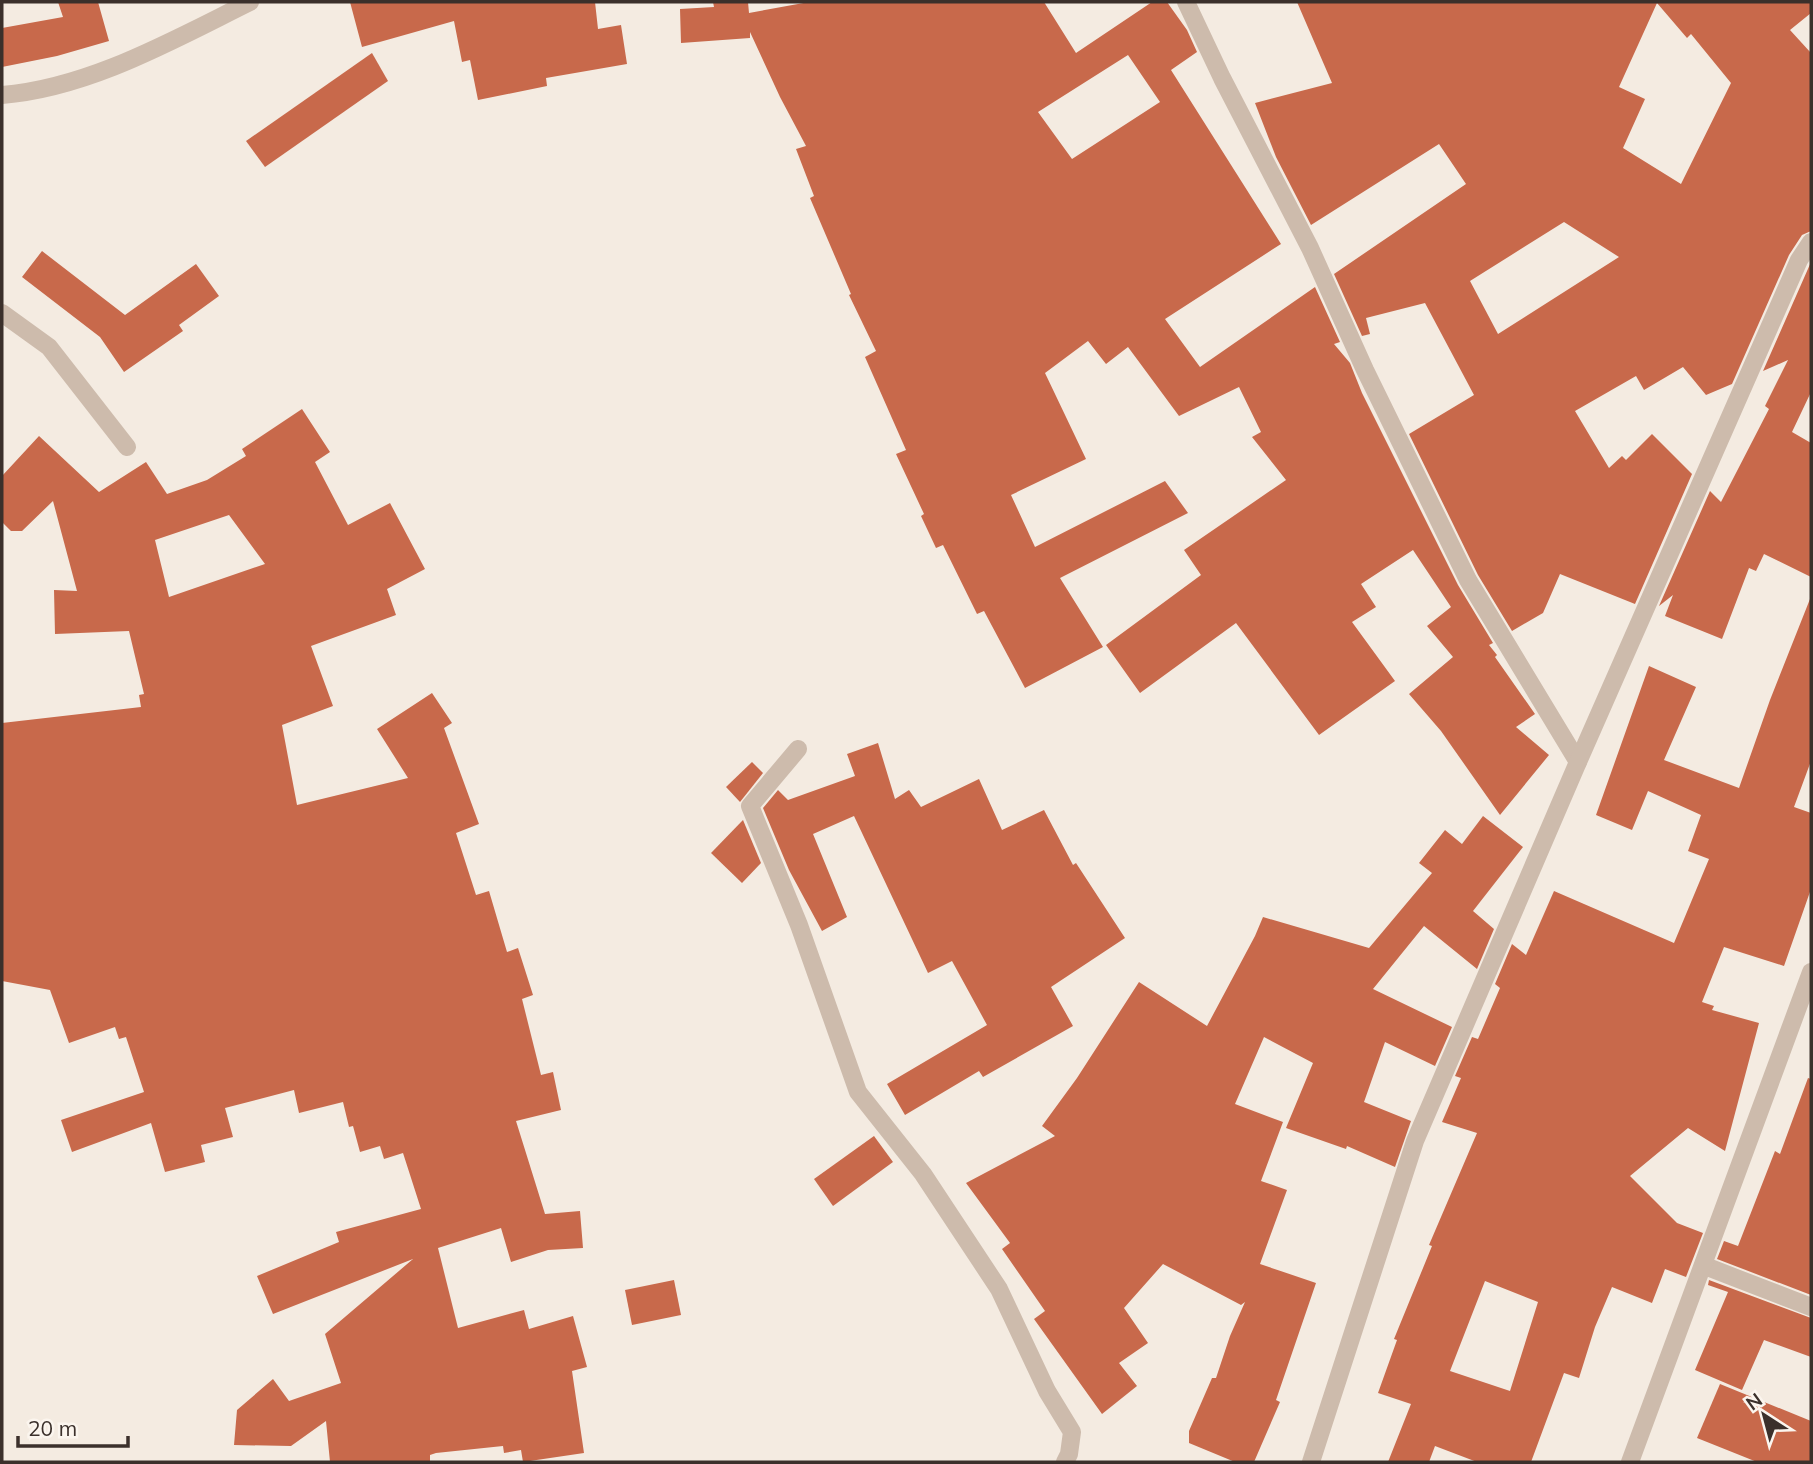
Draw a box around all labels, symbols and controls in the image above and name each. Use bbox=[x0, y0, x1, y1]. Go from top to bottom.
north arrow bbox=[1729, 1380, 1799, 1450]
text: N bbox=[1741, 1387, 1767, 1415]
scale bar bbox=[18, 1404, 128, 1448]
text: 20 m bbox=[28, 1415, 77, 1441]

